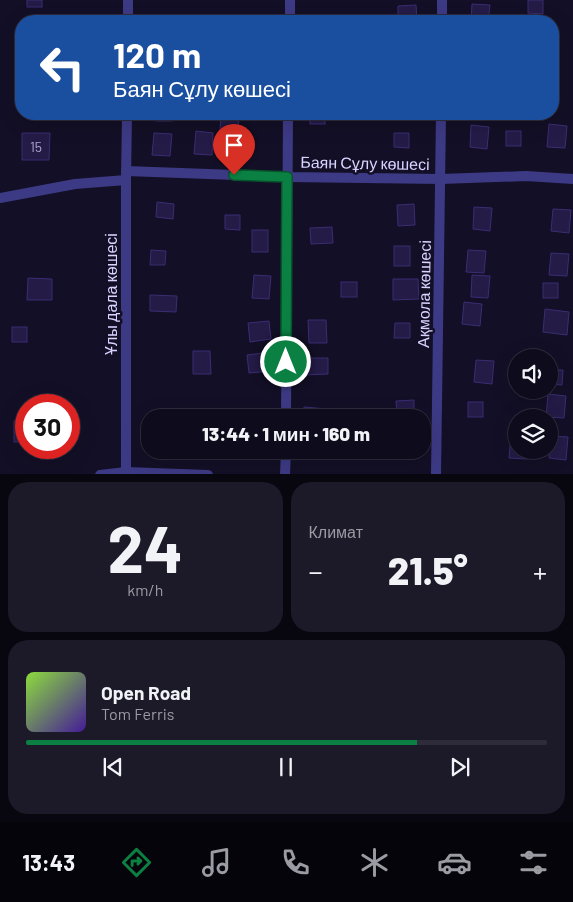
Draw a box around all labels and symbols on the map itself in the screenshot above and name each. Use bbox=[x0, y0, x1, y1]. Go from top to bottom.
pin bbox=[213, 124, 255, 175]
house number: 15 bbox=[30, 138, 42, 155]
street label: Баян Сұлу көшесі bbox=[300, 152, 430, 173]
street label: Ұлы дала көшесі bbox=[101, 233, 120, 355]
street label: Ақмола көшесі bbox=[413, 240, 434, 348]
position arrow bbox=[259, 335, 311, 387]
speed limit sign: 30 bbox=[15, 394, 80, 459]

